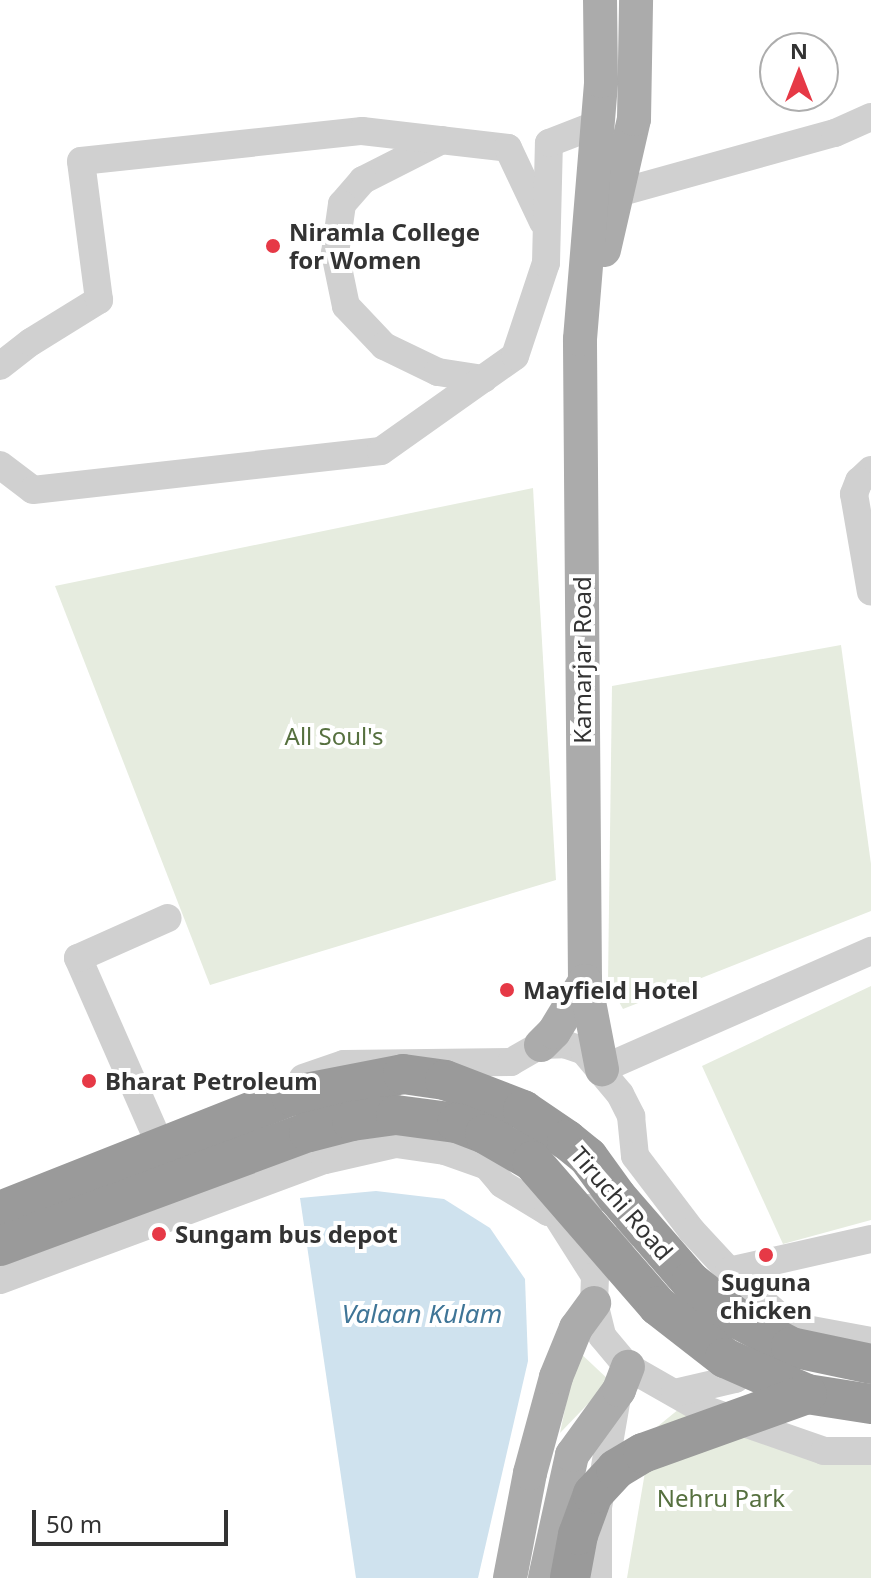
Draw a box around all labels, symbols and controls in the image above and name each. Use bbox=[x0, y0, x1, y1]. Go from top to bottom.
north arrow bbox=[759, 32, 839, 112]
text: N bbox=[790, 35, 808, 65]
place label: Niramla College for Women bbox=[289, 218, 480, 274]
marker: Niramla College for Women bbox=[264, 237, 282, 255]
street label: Kamarjar Road bbox=[568, 576, 596, 744]
park label: All Soul's bbox=[285, 722, 383, 750]
place label: Mayfield Hotel bbox=[523, 976, 698, 1004]
marker: Mayfield Hotel bbox=[498, 981, 516, 999]
place label: Bharat Petroleum bbox=[105, 1067, 318, 1095]
marker: Bharat Petroleum bbox=[80, 1072, 98, 1090]
street label: Tiruchi Road bbox=[565, 1140, 679, 1266]
place label: Sungam bus depot bbox=[175, 1220, 398, 1248]
marker: Sungam bus depot bbox=[150, 1225, 168, 1243]
marker: Suguna chicken bbox=[757, 1246, 775, 1264]
place label: Suguna chicken bbox=[720, 1268, 812, 1324]
water label: Valaan Kulam bbox=[342, 1298, 502, 1330]
park label: Nehru Park bbox=[657, 1484, 785, 1512]
scale bar bbox=[36, 1494, 232, 1544]
text: 50 m bbox=[46, 1507, 102, 1540]

